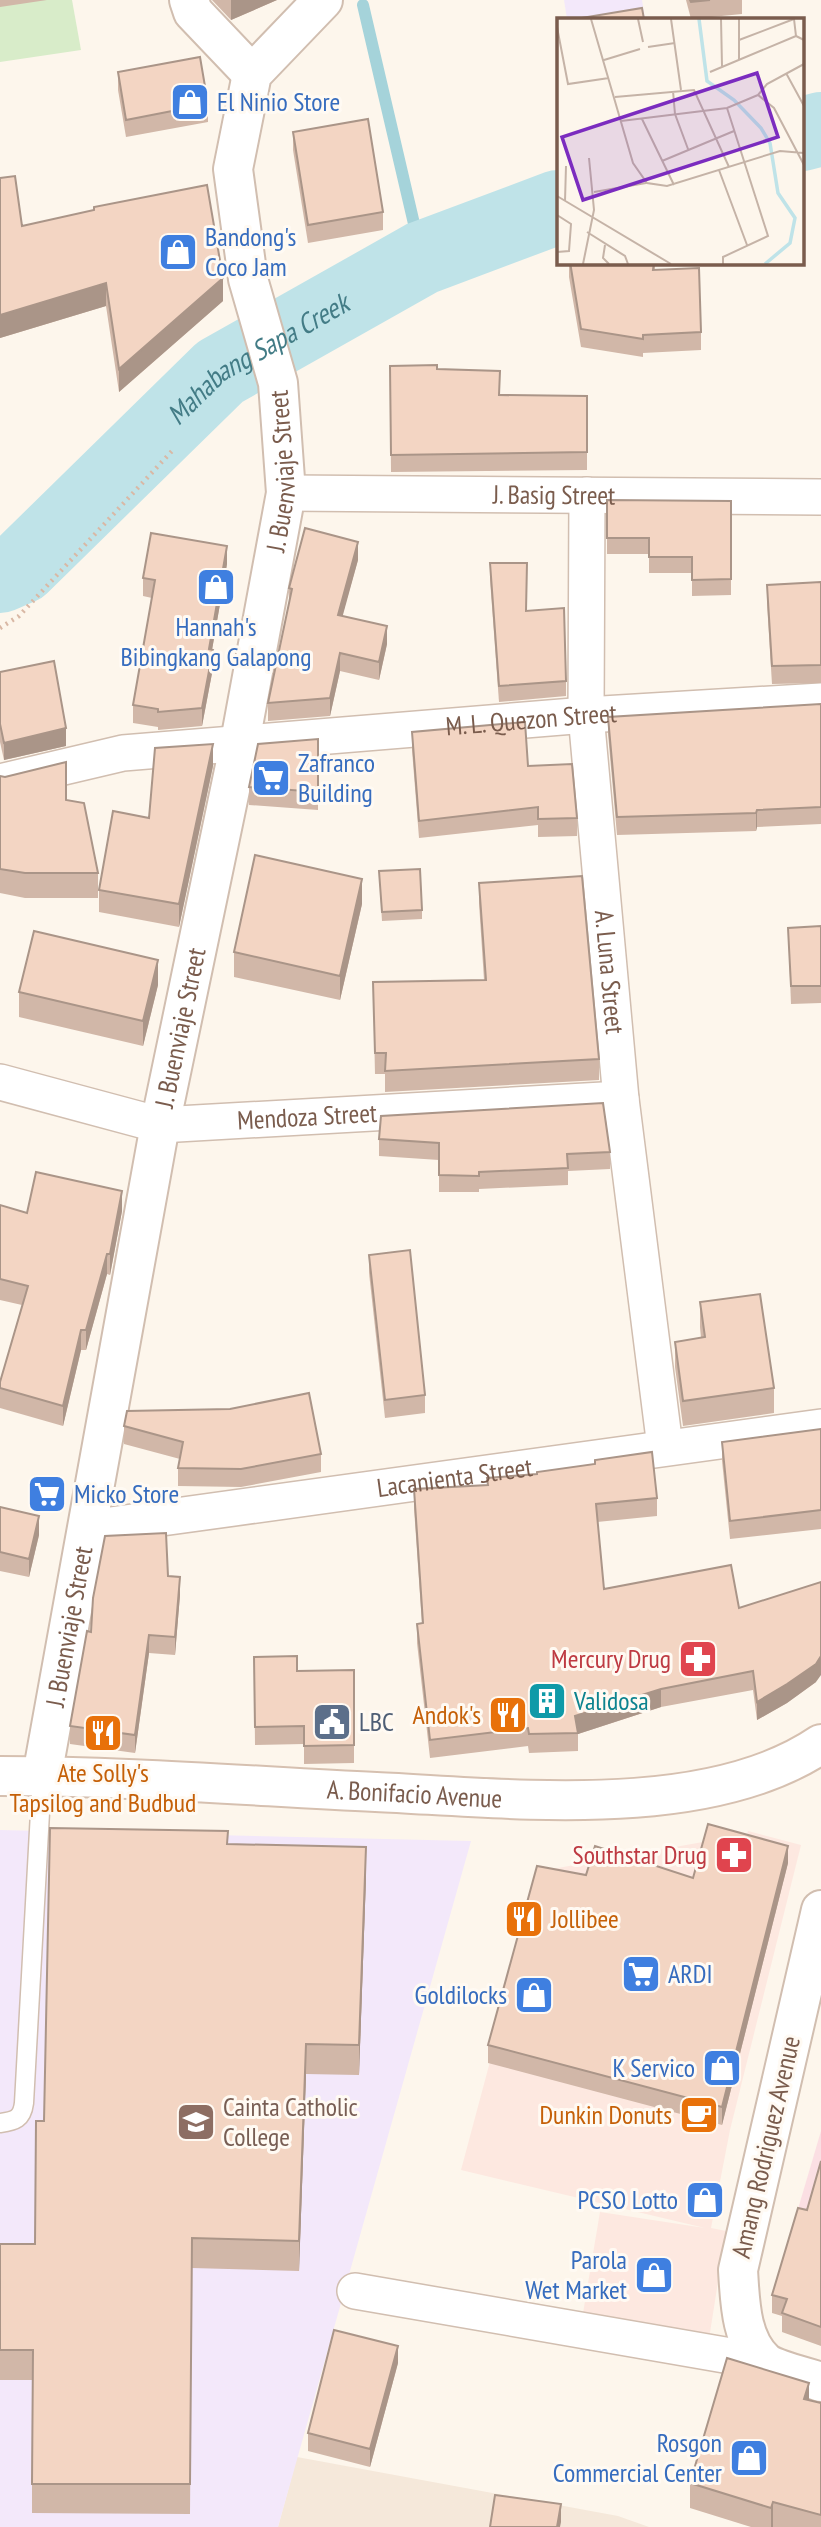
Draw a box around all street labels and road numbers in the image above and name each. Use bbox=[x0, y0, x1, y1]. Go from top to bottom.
street label: J. Buenviaje Street bbox=[258, 389, 302, 555]
street label: J. Basig Street bbox=[492, 478, 615, 511]
street label: M. L. Quezon Street bbox=[444, 696, 618, 742]
street label: A. Luna Street bbox=[588, 909, 632, 1035]
street label: J. Buenviaje Street bbox=[147, 945, 213, 1111]
street label: Mendoza Street bbox=[236, 1096, 378, 1137]
street label: Lacanienta Street bbox=[375, 1450, 534, 1504]
street label: J. Buenviaje Street bbox=[38, 1544, 99, 1710]
street label: A. Bonifacio Avenue bbox=[326, 1772, 503, 1815]
street label: Amang Rodriguez Avenue bbox=[724, 2033, 807, 2261]

